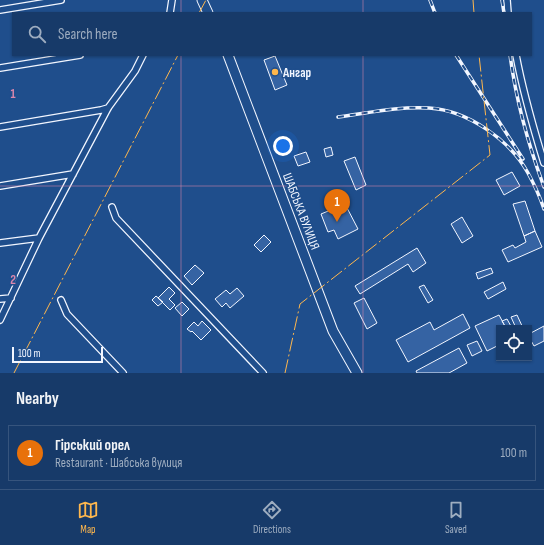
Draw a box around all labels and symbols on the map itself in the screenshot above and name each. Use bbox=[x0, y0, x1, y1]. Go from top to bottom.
place label: Ангар bbox=[282, 65, 311, 81]
marker: Ангар bbox=[270, 67, 280, 77]
text: 1 bbox=[10, 86, 16, 102]
your location bbox=[273, 136, 293, 156]
street label: ШАБСЬКА ВУЛИЦЯ bbox=[279, 171, 323, 252]
pin: 1 bbox=[324, 189, 350, 222]
text: 2 bbox=[10, 272, 16, 288]
scale bar bbox=[12, 345, 103, 364]

